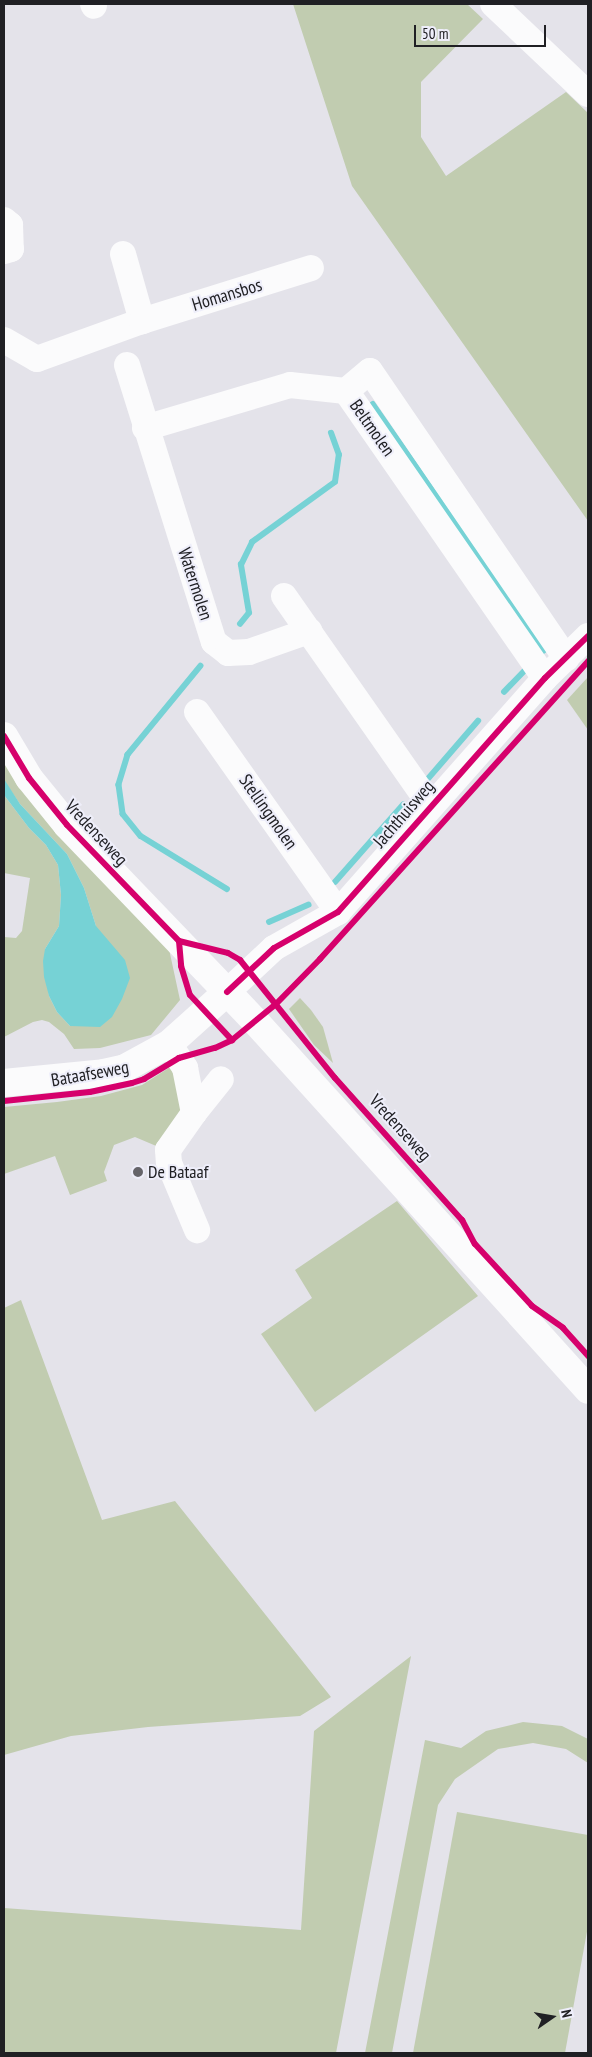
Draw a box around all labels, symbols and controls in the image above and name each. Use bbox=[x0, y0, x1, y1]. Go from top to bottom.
scale bar bbox=[417, 15, 550, 47]
text: 50 m bbox=[422, 24, 448, 43]
street label: Homansbos bbox=[189, 274, 265, 316]
street label: Beltmolen bbox=[345, 396, 399, 460]
street label: Watermolen bbox=[173, 545, 217, 623]
street label: Stellingmolen bbox=[234, 770, 302, 854]
street label: Jachthuisweg bbox=[369, 776, 439, 852]
street label: Vredenseweg bbox=[60, 796, 132, 870]
street label: Bataafseweg bbox=[49, 1057, 131, 1091]
street label: Vredenseweg bbox=[365, 1090, 435, 1166]
place label: De Bataaf bbox=[148, 1161, 208, 1183]
marker: De Bataaf bbox=[132, 1166, 144, 1178]
north arrow bbox=[527, 1992, 577, 2042]
text: N bbox=[557, 2008, 576, 2019]

